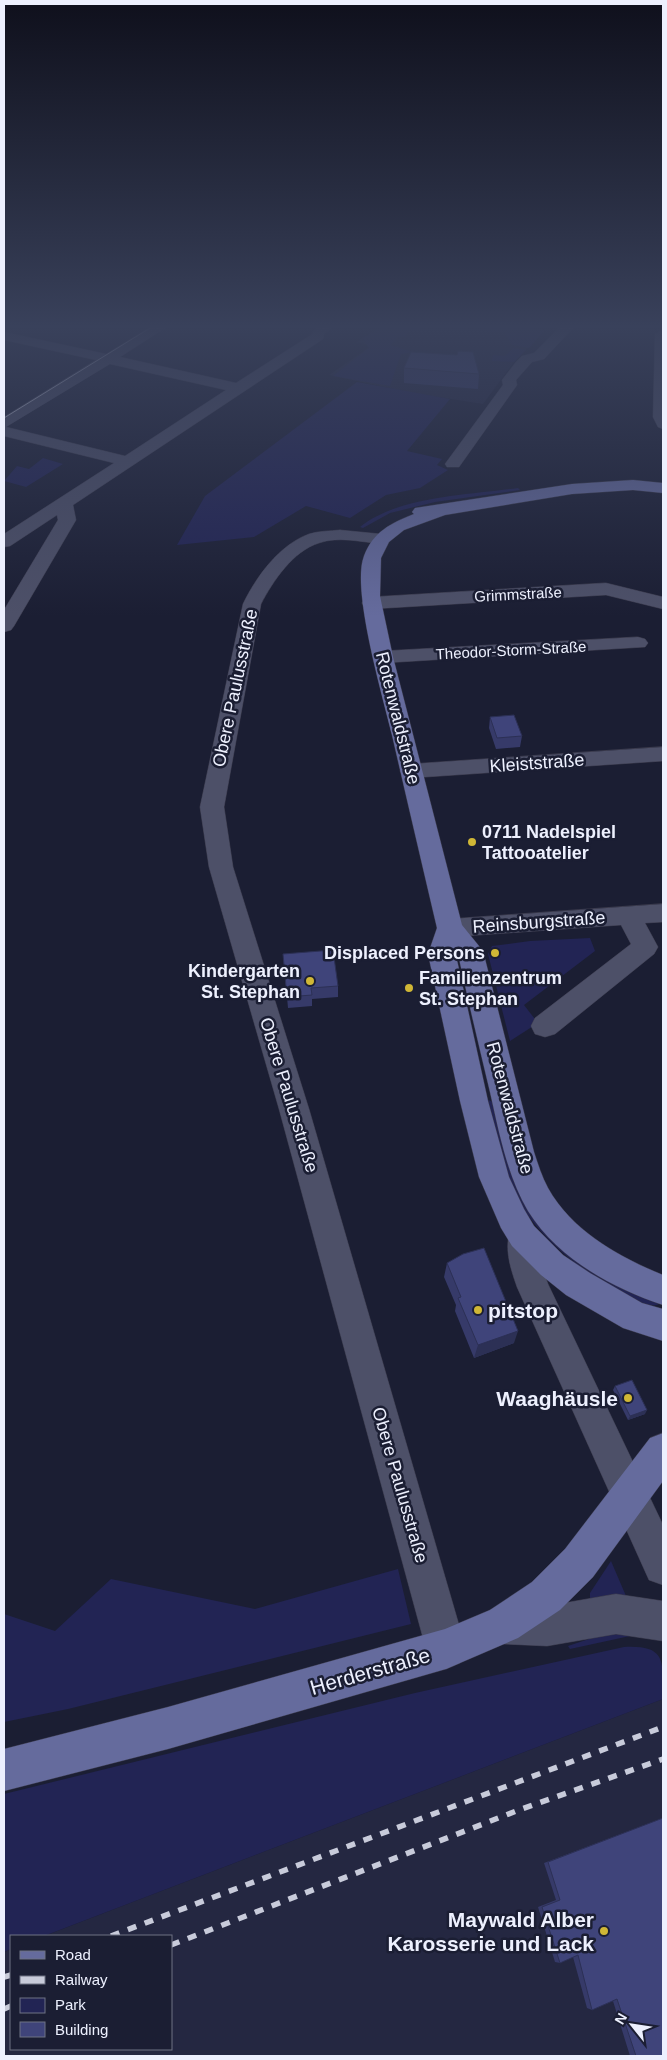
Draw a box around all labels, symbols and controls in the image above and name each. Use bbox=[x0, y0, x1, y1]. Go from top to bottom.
street label: Grimmstraße bbox=[474, 583, 562, 605]
street label: Obere Paulusstraße bbox=[208, 607, 262, 769]
street label: Theodor-Storm-Straße bbox=[435, 638, 587, 662]
street label: Rotenwaldstraße bbox=[372, 650, 424, 786]
street label: Kleiststraße bbox=[489, 750, 585, 776]
place label: 0711 Nadelspiel Tattooatelier bbox=[482, 822, 616, 863]
marker: 0711 Nadelspiel Tattooatelier bbox=[466, 836, 478, 848]
street label: Reinsburgstraße bbox=[472, 907, 606, 937]
place label: Displaced Persons bbox=[324, 943, 485, 963]
marker: Displaced Persons bbox=[489, 947, 501, 959]
place label: Kindergarten St. Stephan bbox=[188, 961, 300, 1002]
place label: Familienzentrum St. Stephan bbox=[419, 968, 562, 1009]
marker: Kindergarten St. Stephan bbox=[304, 975, 316, 987]
marker: Familienzentrum St. Stephan bbox=[403, 982, 415, 994]
street label: Obere Paulusstraße bbox=[256, 1015, 322, 1175]
street label: Rotenwaldstraße bbox=[483, 1040, 537, 1176]
place label: pitstop bbox=[488, 1299, 558, 1322]
marker: pitstop bbox=[472, 1304, 484, 1316]
place label: Waaghäusle bbox=[496, 1387, 618, 1410]
marker: Waaghäusle bbox=[622, 1392, 634, 1404]
street label: Obere Paulusstraße bbox=[368, 1405, 432, 1565]
street label: Herderstraße bbox=[307, 1643, 433, 1699]
place label: Maywald Alber Karosserie und Lack bbox=[387, 1908, 594, 1955]
marker: Maywald Alber Karosserie und Lack bbox=[598, 1925, 610, 1937]
legend bbox=[10, 1935, 172, 2050]
text: Road bbox=[55, 1946, 91, 1963]
text: Railway bbox=[55, 1971, 108, 1988]
text: Park bbox=[55, 1996, 86, 2013]
north arrow bbox=[607, 2000, 657, 2050]
text: N bbox=[611, 2010, 630, 2027]
text: Building bbox=[55, 2021, 108, 2038]

